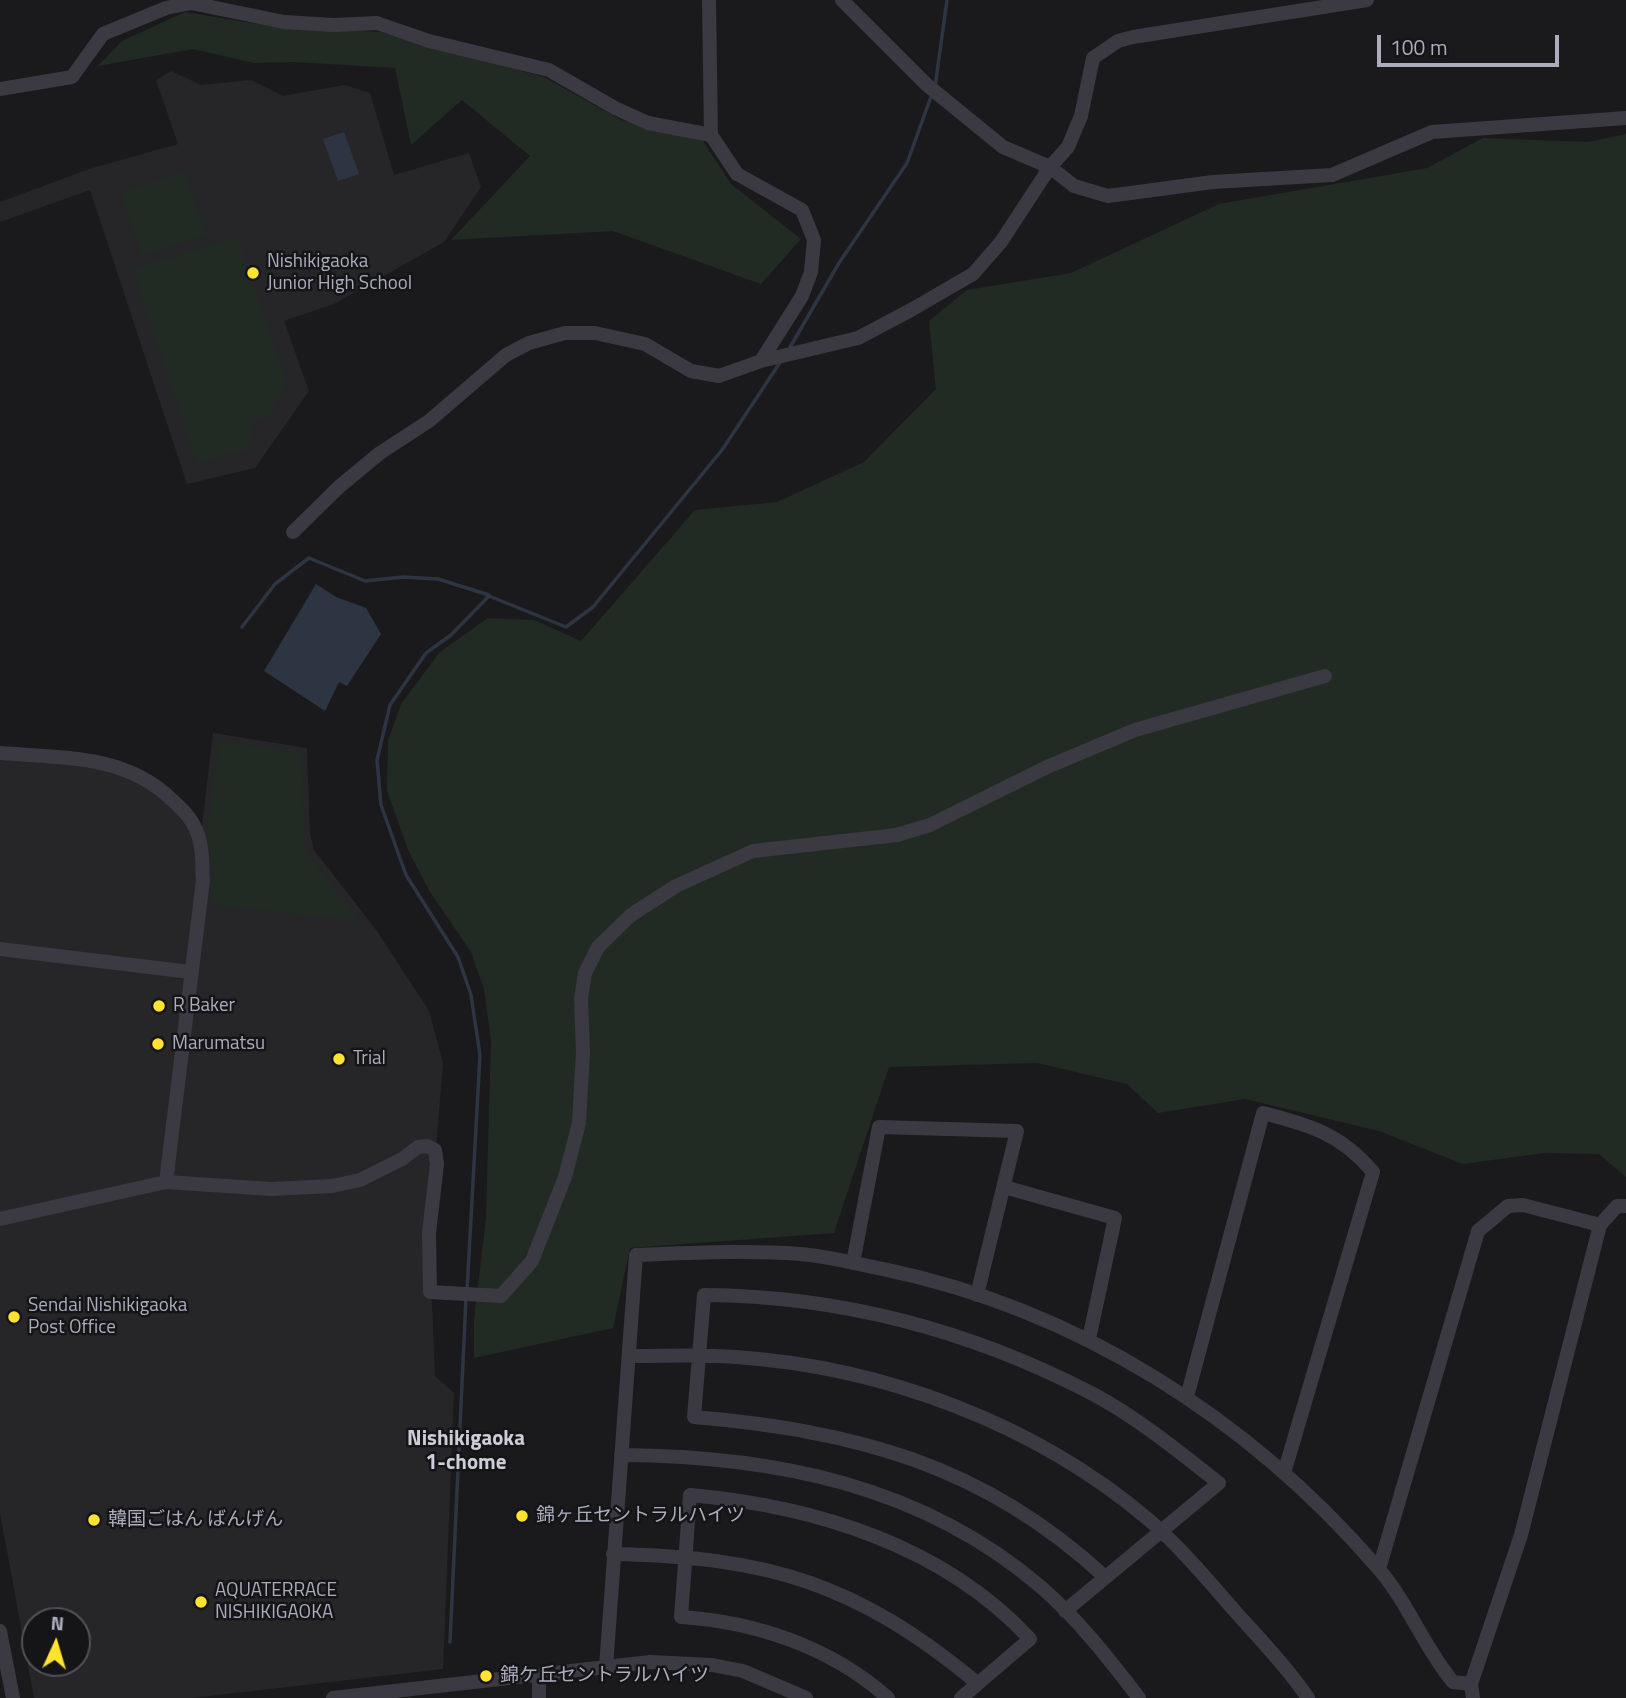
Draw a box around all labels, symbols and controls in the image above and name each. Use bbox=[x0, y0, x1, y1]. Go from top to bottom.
scale bar bbox=[1381, 21, 1563, 65]
text: 100 m bbox=[1390, 31, 1447, 63]
place label: Nishikigaoka Junior High School bbox=[267, 251, 412, 295]
marker: Nishikigaoka Junior High School bbox=[245, 265, 261, 281]
place label: R Baker bbox=[173, 995, 235, 1017]
marker: R Baker bbox=[151, 998, 167, 1014]
place label: Marumatsu bbox=[172, 1033, 265, 1055]
marker: Marumatsu bbox=[150, 1036, 166, 1052]
place label: Trial bbox=[353, 1048, 386, 1070]
marker: Trial bbox=[331, 1051, 347, 1067]
place label: Sendai Nishikigaoka Post Office bbox=[28, 1295, 187, 1339]
marker: Sendai Nishikigaoka Post Office bbox=[6, 1309, 22, 1325]
district label: Nishikigaoka 1-chome bbox=[407, 1427, 525, 1477]
place label: 錦ヶ丘セントラルハイツ bbox=[536, 1505, 745, 1527]
marker: 錦ヶ丘セントラルハイツ bbox=[514, 1508, 530, 1524]
place label: 韓国ごはん ばんげん bbox=[108, 1509, 283, 1531]
marker: 韓国ごはん ばんげん bbox=[86, 1512, 102, 1528]
place label: AQUATERRACE NISHIKIGAOKA bbox=[215, 1580, 337, 1624]
marker: AQUATERRACE NISHIKIGAOKA bbox=[193, 1594, 209, 1610]
north arrow bbox=[21, 1607, 91, 1677]
text: N bbox=[50, 1608, 65, 1637]
place label: 錦ケ丘セントラルハイツ bbox=[500, 1665, 709, 1687]
marker: 錦ケ丘セントラルハイツ bbox=[478, 1668, 494, 1684]

